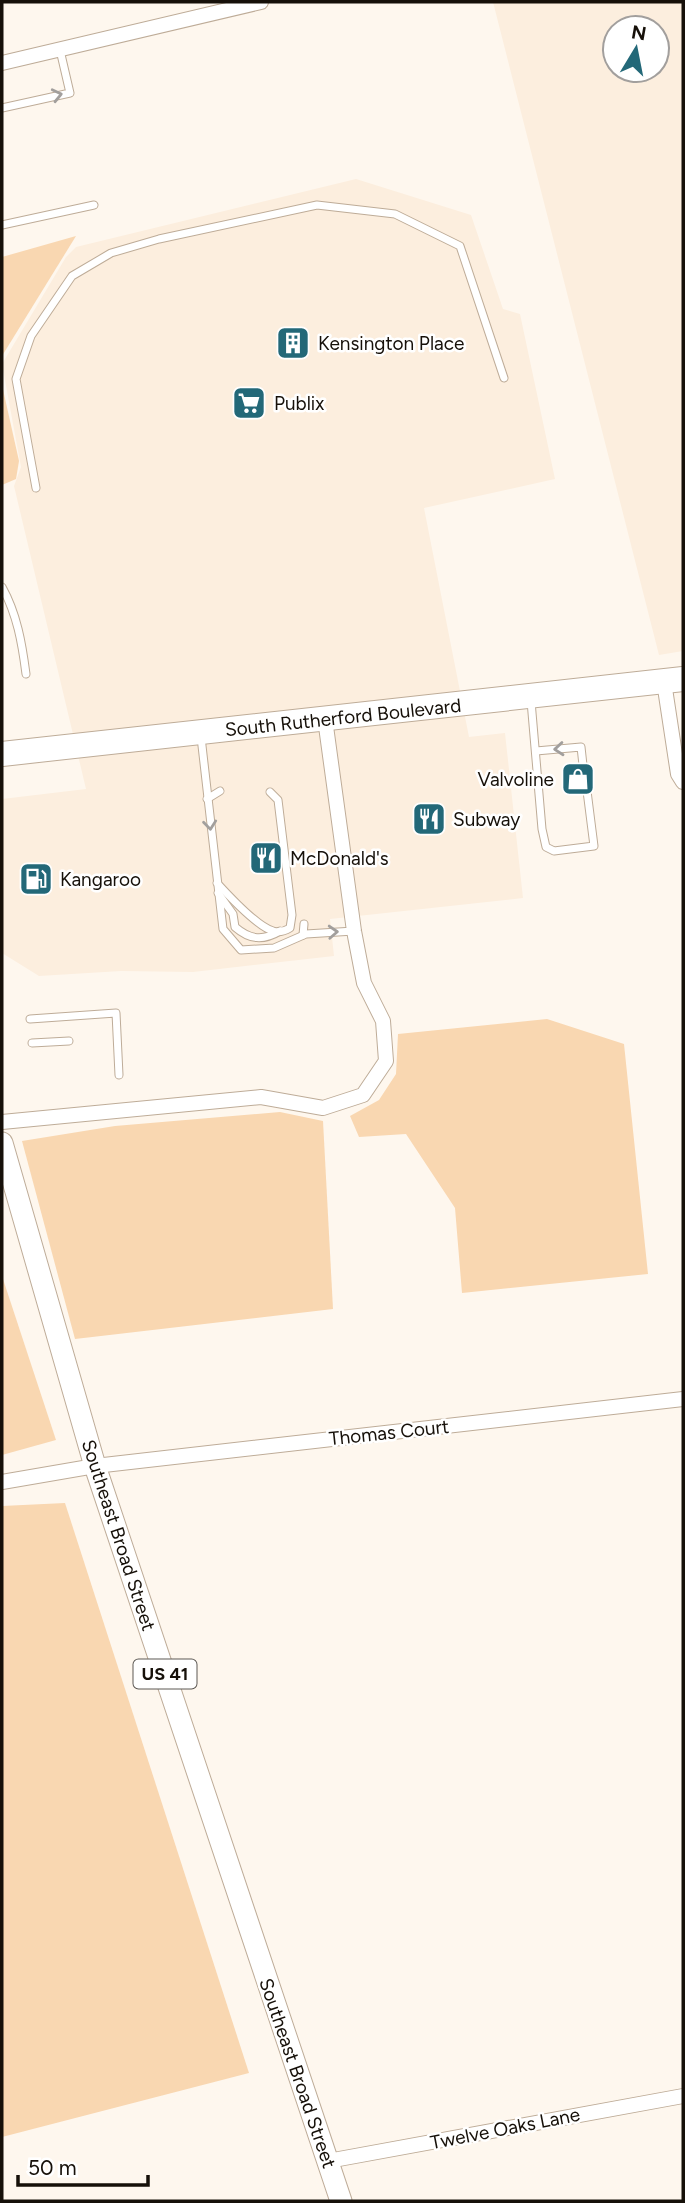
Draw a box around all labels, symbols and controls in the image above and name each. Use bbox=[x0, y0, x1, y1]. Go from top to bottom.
north arrow bbox=[601, 14, 671, 84]
text: N bbox=[630, 20, 648, 45]
one-way arrow bbox=[51, 89, 63, 104]
building icon: Kensington Place bbox=[274, 324, 312, 362]
place label: Kensington Place bbox=[318, 332, 464, 355]
supermarket icon: Publix bbox=[230, 384, 268, 422]
place label: Publix bbox=[274, 392, 324, 415]
street label: South Rutherford Boulevard bbox=[224, 694, 462, 741]
one-way arrow bbox=[553, 741, 564, 756]
shop icon: Valvoline bbox=[559, 760, 597, 798]
place label: Valvoline bbox=[477, 768, 554, 791]
restaurant icon: Subway bbox=[410, 800, 448, 838]
place label: Subway bbox=[453, 808, 520, 831]
one-way arrow bbox=[202, 819, 217, 831]
restaurant icon: McDonald's bbox=[247, 839, 285, 877]
place label: McDonald's bbox=[290, 847, 389, 870]
fuel station icon: Kangaroo bbox=[17, 860, 55, 898]
place label: Kangaroo bbox=[60, 868, 141, 891]
one-way arrow bbox=[328, 925, 339, 940]
street label: Thomas Court bbox=[328, 1415, 450, 1450]
street label: Southeast Broad Street bbox=[77, 1437, 160, 1634]
road number: US 41 bbox=[134, 1660, 196, 1688]
street label: Southeast Broad Street bbox=[254, 1975, 341, 2171]
street label: Twelve Oaks Lane bbox=[428, 2103, 582, 2154]
scale bar bbox=[18, 2144, 147, 2188]
text: 50 m bbox=[28, 2155, 77, 2180]

